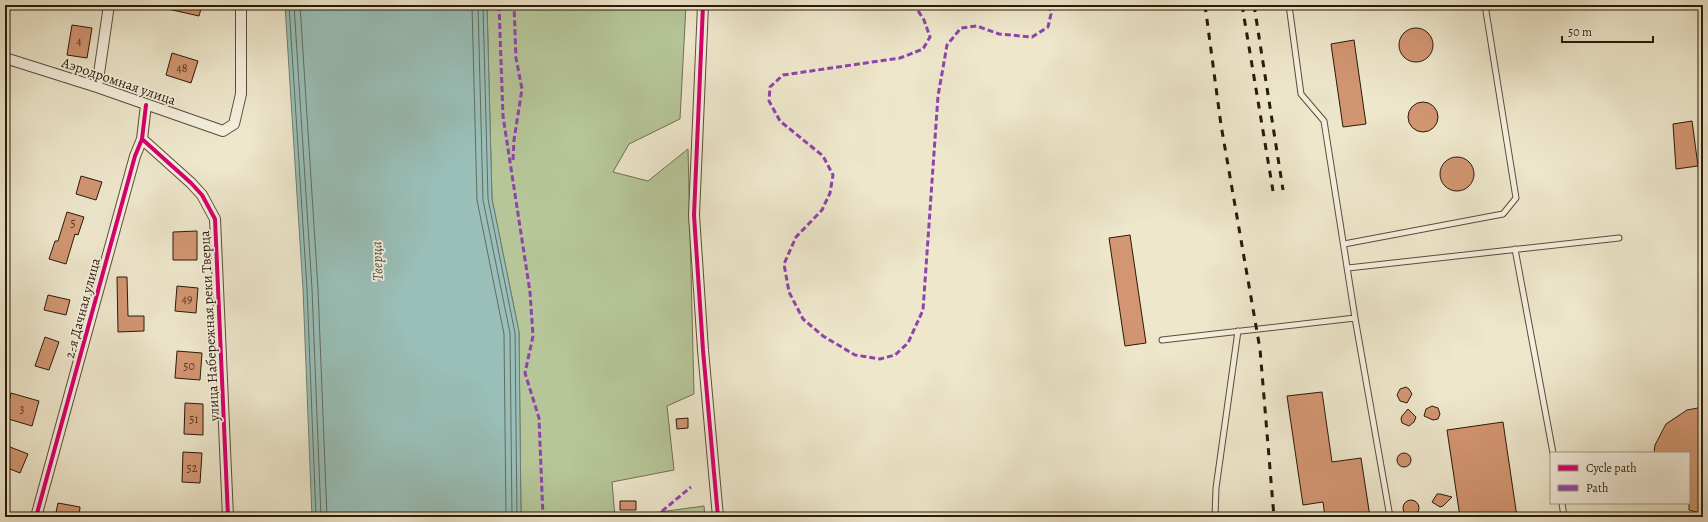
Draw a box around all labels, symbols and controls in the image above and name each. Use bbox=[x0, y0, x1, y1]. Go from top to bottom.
scale bar bbox=[1562, 18, 1653, 44]
text: 50 m bbox=[1568, 24, 1592, 40]
house number: 4 bbox=[76, 33, 82, 49]
street label: Аэродромная улица bbox=[58, 53, 179, 110]
house number: 48 bbox=[176, 60, 188, 76]
house number: 5 bbox=[70, 215, 76, 231]
street label: улица Набережная реки Тверца bbox=[195, 230, 224, 423]
water label: Тверца bbox=[366, 241, 388, 281]
street label: 2-я Дачная улица bbox=[60, 255, 105, 360]
house number: 49 bbox=[182, 291, 192, 307]
house number: 50 bbox=[183, 358, 195, 374]
house number: 3 bbox=[20, 401, 25, 417]
house number: 51 bbox=[189, 411, 199, 427]
legend bbox=[1550, 452, 1690, 504]
house number: 52 bbox=[187, 460, 198, 476]
text: Cycle path bbox=[1586, 460, 1637, 476]
text: Path bbox=[1586, 480, 1609, 496]

